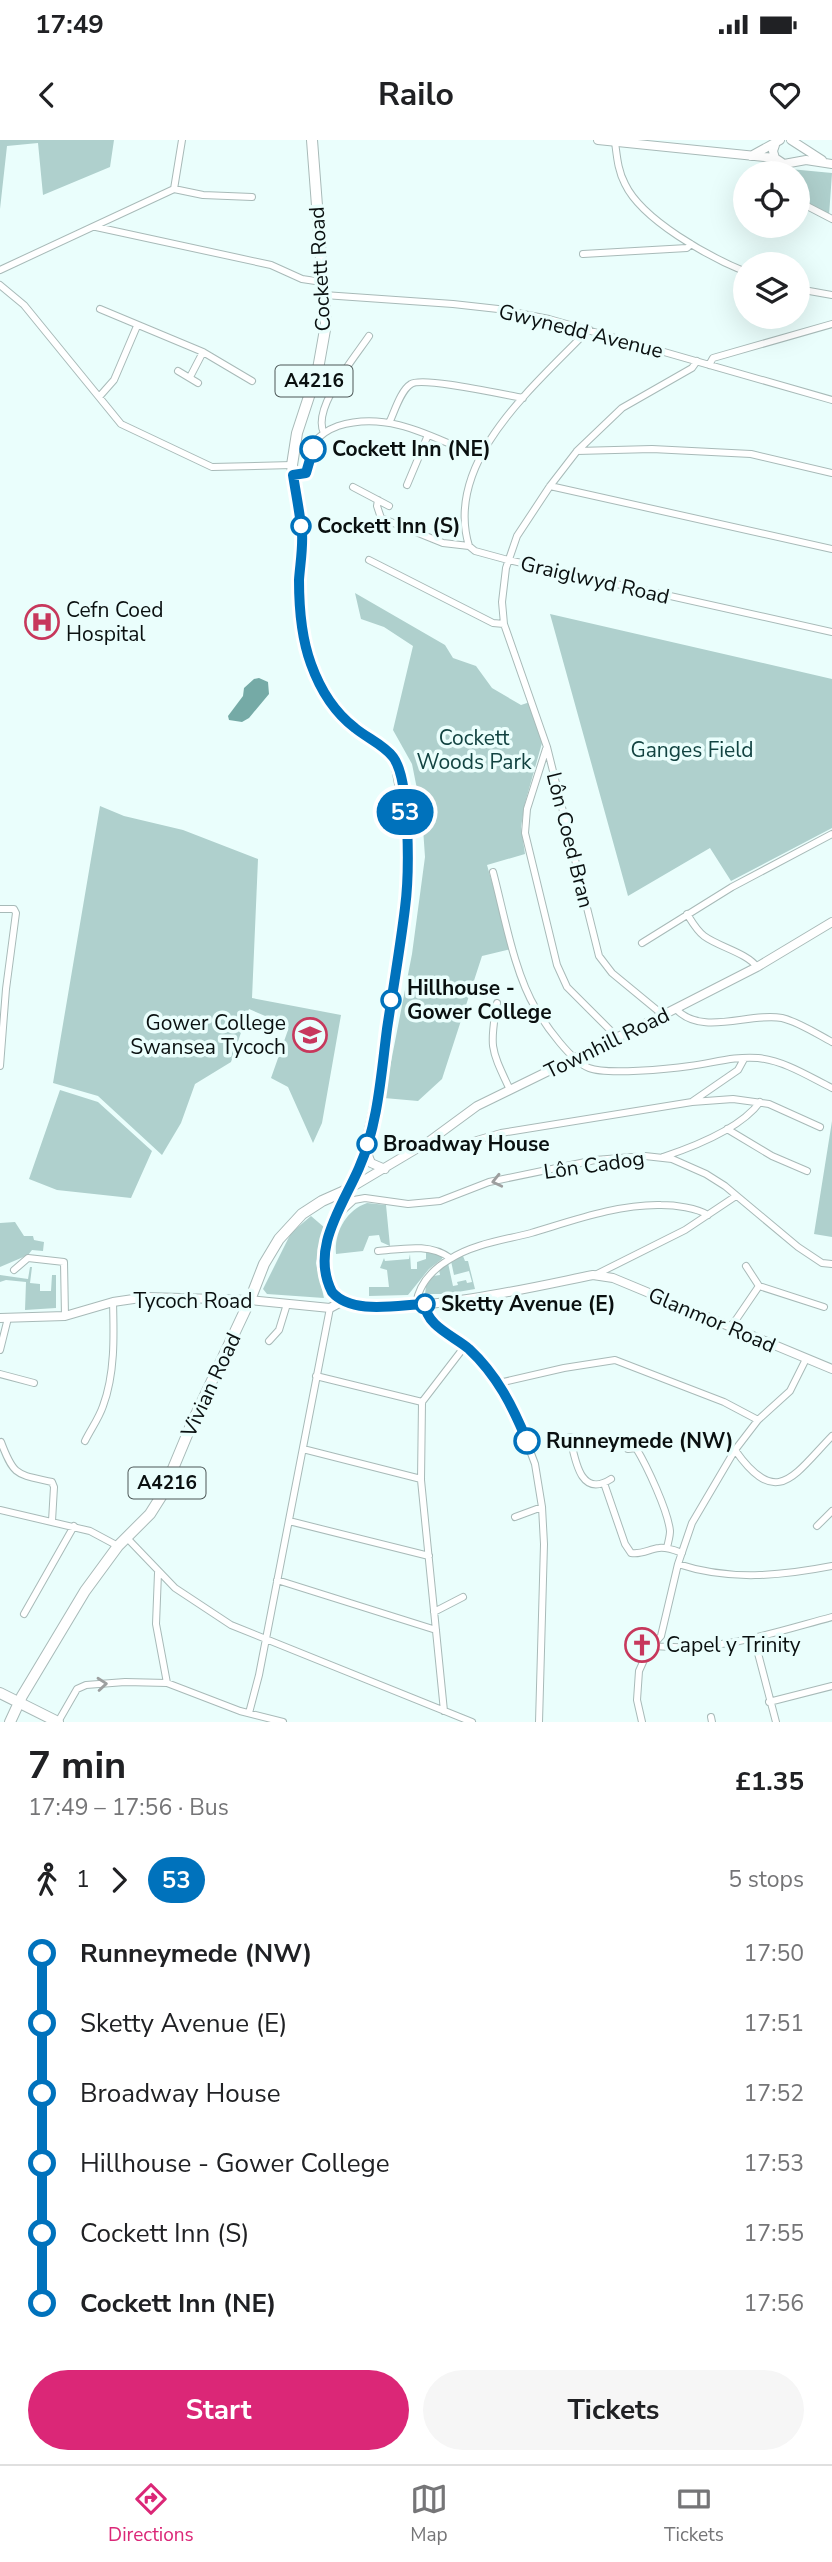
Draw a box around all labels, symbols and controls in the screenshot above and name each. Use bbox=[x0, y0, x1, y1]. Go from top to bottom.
text: 17:49 bbox=[35, 7, 104, 42]
text: Railo bbox=[378, 73, 454, 116]
icon: back bbox=[28, 76, 66, 114]
icon: heart bbox=[766, 76, 804, 114]
map controls bbox=[733, 161, 810, 329]
button: locate bbox=[733, 161, 810, 238]
street label: Cockett Road bbox=[303, 206, 337, 332]
button: layers bbox=[733, 252, 810, 329]
street label: Gwynedd Avenue bbox=[496, 297, 666, 365]
road number: A4216 bbox=[276, 366, 352, 396]
place label: Cockett Inn (NE) bbox=[332, 435, 491, 463]
marker: Cockett Inn (NE) bbox=[300, 436, 326, 462]
place label: Cockett Inn (S) bbox=[317, 512, 461, 540]
marker: Cockett Inn (S) bbox=[291, 516, 311, 536]
street label: Graiglwyd Road bbox=[518, 549, 672, 611]
place label: Cefn Coed Hospital bbox=[66, 596, 163, 648]
hospital icon: Cefn Coed Hospital bbox=[23, 603, 61, 641]
park label: Cockett Woods Park bbox=[417, 724, 532, 776]
park label: Ganges Field bbox=[630, 736, 754, 764]
street label: Lôn Coed Bran bbox=[540, 769, 600, 911]
line badge: 53 bbox=[374, 789, 436, 835]
text: 53 bbox=[391, 796, 419, 828]
place label: Hillhouse - Gower College bbox=[407, 974, 552, 1026]
marker: Hillhouse - Gower College bbox=[381, 990, 401, 1010]
street label: Townhill Road bbox=[540, 1001, 674, 1085]
place label: Gower College Swansea Tycoch bbox=[130, 1009, 286, 1061]
school or university icon: Gower College Swansea Tycoch bbox=[291, 1016, 329, 1054]
place label: Broadway House bbox=[383, 1130, 550, 1158]
marker: Broadway House bbox=[357, 1134, 377, 1154]
street label: Lôn Cadog bbox=[542, 1144, 646, 1186]
one-way arrow bbox=[491, 1172, 503, 1187]
street label: Glanmor Road bbox=[644, 1281, 780, 1359]
street label: Tycoch Road bbox=[133, 1287, 253, 1315]
place label: Sketty Avenue (E) bbox=[441, 1290, 616, 1318]
marker: Sketty Avenue (E) bbox=[415, 1294, 435, 1314]
street label: Vivian Road bbox=[174, 1328, 247, 1443]
place label: Runneymede (NW) bbox=[546, 1427, 734, 1455]
marker: Runneymede (NW) bbox=[514, 1428, 540, 1454]
road number: A4216 bbox=[128, 1468, 206, 1498]
church icon: Capel y Trinity bbox=[623, 1626, 661, 1664]
place label: Capel y Trinity bbox=[666, 1631, 801, 1659]
one-way arrow bbox=[97, 1677, 108, 1692]
text: 7 min bbox=[28, 1740, 126, 1791]
text: £1.35 bbox=[735, 1764, 804, 1799]
text: 17:49 – 17:56 · Bus bbox=[28, 1792, 229, 1823]
icon: walk bbox=[28, 1861, 66, 1899]
icon: forward bbox=[100, 1861, 138, 1899]
text: 1 bbox=[76, 1864, 90, 1895]
text: 53 bbox=[162, 1864, 191, 1896]
text: 5 stops bbox=[728, 1864, 804, 1895]
text: Runneymede (NW) bbox=[80, 1936, 312, 1971]
text: 17:50 bbox=[744, 1938, 804, 1969]
text: Sketty Avenue (E) bbox=[80, 2006, 287, 2041]
text: 17:51 bbox=[744, 2008, 804, 2039]
text: Broadway House bbox=[80, 2076, 281, 2111]
text: 17:52 bbox=[744, 2078, 804, 2109]
text: Hillhouse - Gower College bbox=[80, 2146, 390, 2181]
text: 17:53 bbox=[744, 2148, 804, 2179]
text: Cockett Inn (S) bbox=[80, 2216, 249, 2251]
text: 17:55 bbox=[744, 2218, 804, 2249]
text: Cockett Inn (NE) bbox=[80, 2286, 276, 2321]
text: 17:56 bbox=[744, 2288, 804, 2319]
button: Start bbox=[28, 2370, 409, 2450]
button: Tickets bbox=[423, 2370, 804, 2450]
tab: Directions bbox=[108, 2480, 194, 2548]
tab: Map bbox=[410, 2480, 448, 2548]
tab: Tickets bbox=[664, 2480, 724, 2548]

